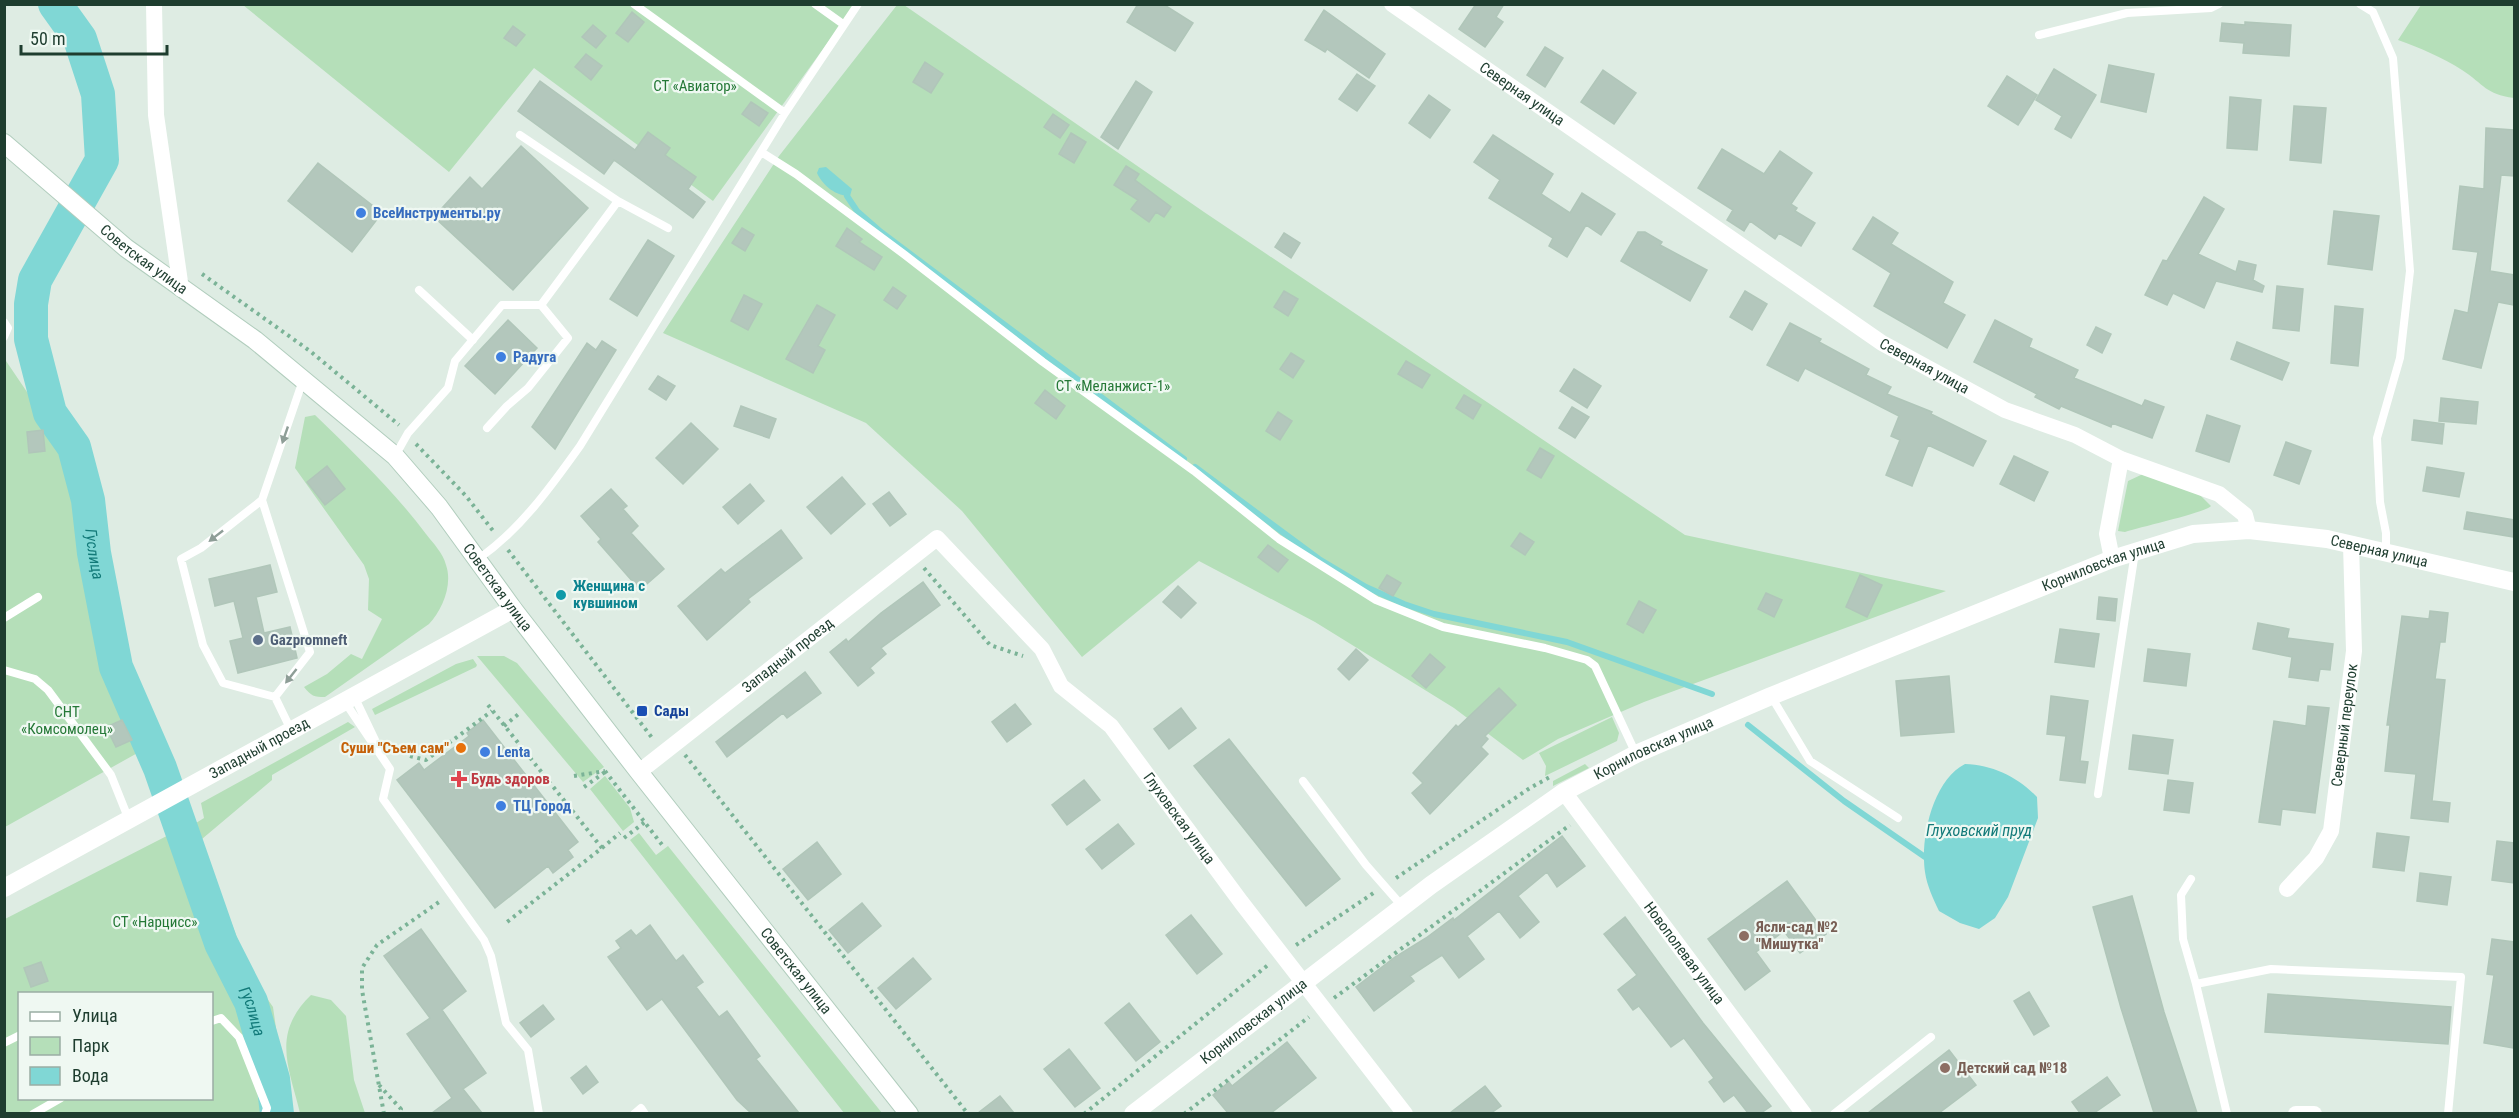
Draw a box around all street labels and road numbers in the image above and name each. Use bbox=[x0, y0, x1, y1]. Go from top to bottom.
street label: Северная улица bbox=[1476, 58, 1568, 130]
street label: Советская улица bbox=[96, 221, 191, 298]
street label: Северная улица bbox=[1876, 334, 1972, 398]
street label: Северная улица bbox=[2329, 531, 2430, 571]
street label: Корниловская улица bbox=[2039, 534, 2167, 595]
street label: Советская улица bbox=[459, 540, 536, 635]
street label: Западный проезд bbox=[738, 614, 837, 697]
street label: Северный переулок bbox=[2328, 663, 2361, 788]
street label: Корниловская улица bbox=[1591, 713, 1716, 784]
street label: Западный проезд bbox=[206, 714, 312, 783]
street label: Глуховская улица bbox=[1139, 769, 1219, 868]
street label: Новополевая улица bbox=[1640, 898, 1728, 1008]
street label: Советская улица bbox=[756, 924, 836, 1018]
street label: Корниловская улица bbox=[1197, 975, 1310, 1068]

